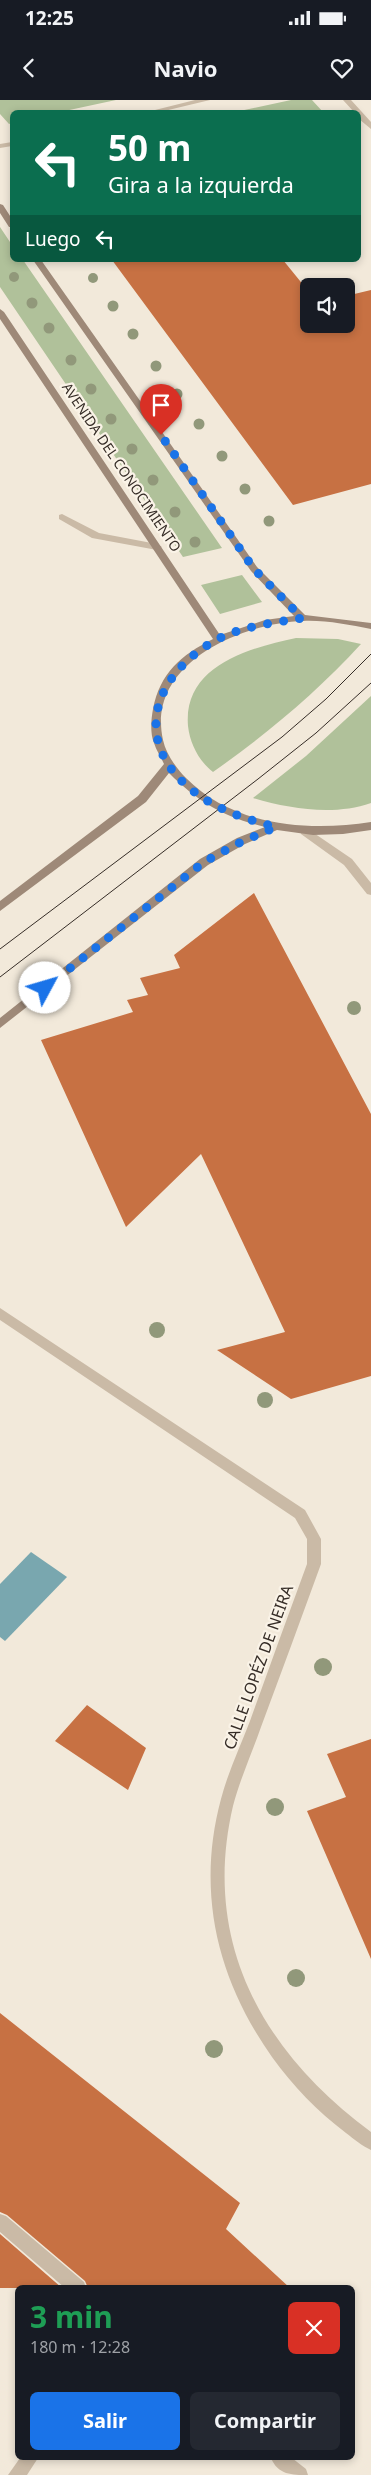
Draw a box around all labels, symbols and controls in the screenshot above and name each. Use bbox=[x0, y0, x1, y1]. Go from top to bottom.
text: 12:25 bbox=[25, 5, 74, 31]
text: Navio bbox=[154, 53, 217, 83]
icon: back bbox=[15, 54, 43, 82]
icon: heart bbox=[328, 54, 356, 82]
text: 50 m bbox=[108, 124, 191, 171]
icon: left bbox=[25, 130, 90, 195]
text: Gira a la izquierda bbox=[108, 169, 294, 199]
icon: left bbox=[91, 225, 119, 253]
text: Luego bbox=[25, 226, 81, 252]
map controls bbox=[300, 278, 355, 333]
button: sound bbox=[300, 278, 355, 333]
street label: AVENIDA DEL CONOCIMIENTO bbox=[58, 379, 186, 555]
pin bbox=[140, 384, 182, 435]
icon: arrive bbox=[147, 391, 175, 419]
position arrow bbox=[18, 961, 70, 1013]
street label: CALLE LOPÉZ DE NEIRA bbox=[218, 1581, 298, 1753]
text: 3 min bbox=[30, 2296, 113, 2337]
button: close bbox=[288, 2302, 340, 2354]
text: 180 m · 12:28 bbox=[30, 2336, 130, 2358]
button: Salir bbox=[30, 2392, 180, 2450]
button: Compartir bbox=[190, 2392, 340, 2450]

